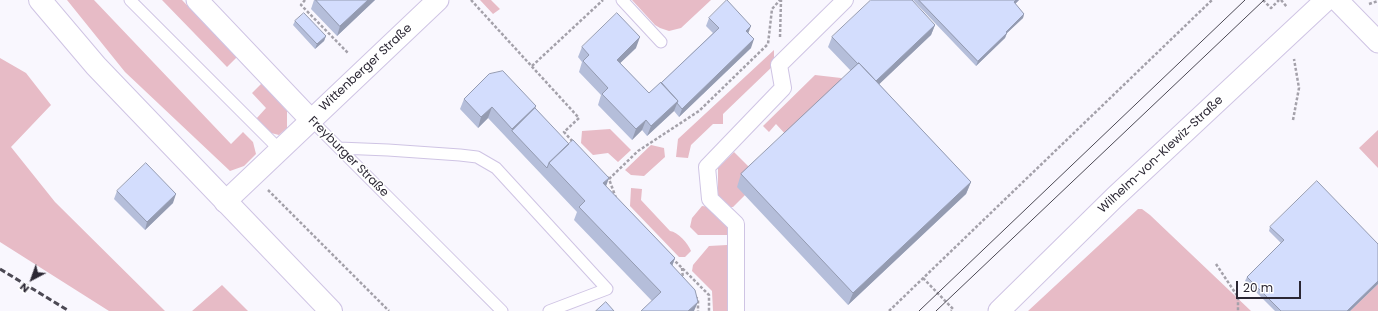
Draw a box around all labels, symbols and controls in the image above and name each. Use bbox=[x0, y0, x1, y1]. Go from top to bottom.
street label: Wittenberger Straße bbox=[317, 21, 415, 115]
street label: Wilhelm-von-Klewiz-Straße bbox=[1096, 93, 1226, 217]
street label: Freyburger Straße bbox=[305, 114, 391, 200]
north arrow bbox=[12, 259, 52, 299]
scale bar bbox=[1238, 273, 1303, 299]
text: N bbox=[16, 279, 33, 297]
text: 20 m bbox=[1243, 279, 1273, 296]

